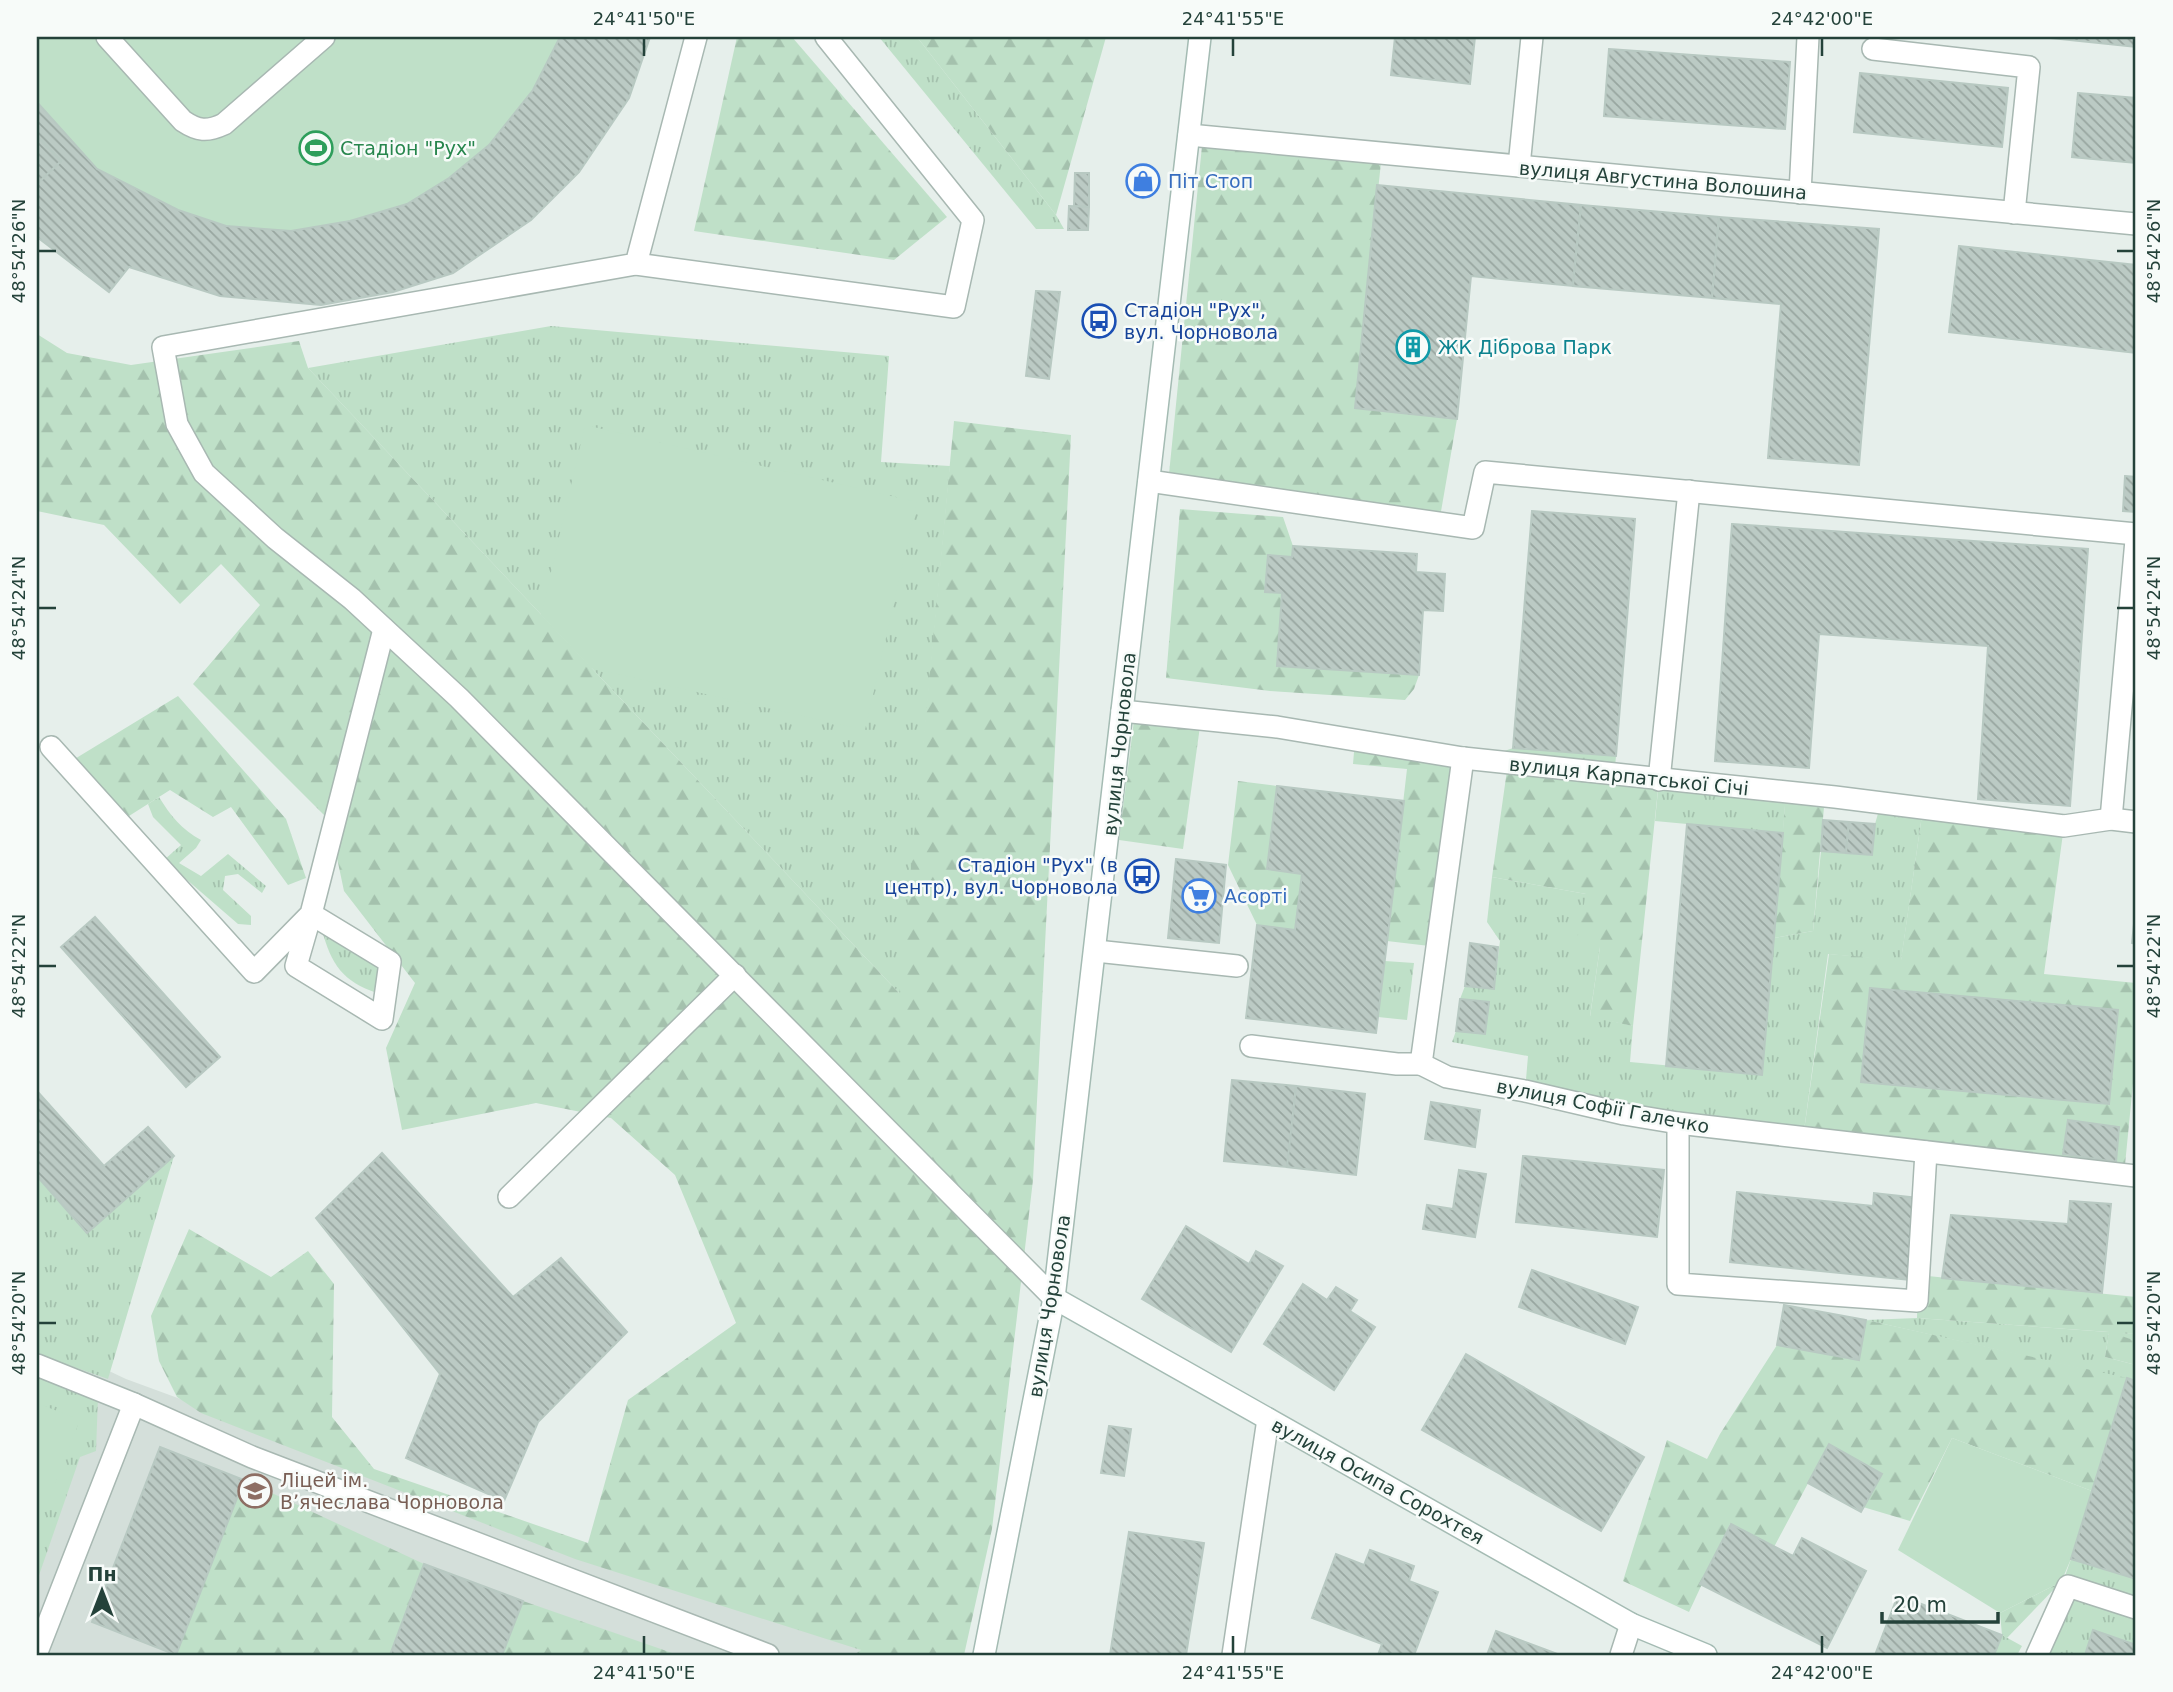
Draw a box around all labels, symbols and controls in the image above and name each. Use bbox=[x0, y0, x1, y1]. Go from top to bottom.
text: 24°41'50"E bbox=[593, 8, 695, 29]
text: 24°41'55"E bbox=[1182, 8, 1284, 29]
text: 24°42'00"E bbox=[1771, 8, 1873, 29]
sports icon: Стадіон "Рух" bbox=[297, 129, 335, 167]
place label: Стадіон "Рух" bbox=[340, 137, 476, 159]
street label: вулиця Августина Волошина bbox=[1518, 156, 1808, 204]
shop icon: Піт Стоп bbox=[1124, 162, 1162, 200]
place label: Піт Стоп bbox=[1168, 170, 1253, 192]
text: 48°54'26"N bbox=[8, 199, 29, 303]
text: 48°54'26"N bbox=[2143, 199, 2164, 303]
place label: Стадіон "Рух", вул. Чорновола bbox=[1124, 299, 1278, 343]
bus stop icon: Стадіон "Рух", вул. Чорновола bbox=[1080, 302, 1118, 340]
building icon: ЖК Діброва Парк bbox=[1394, 328, 1432, 366]
place label: ЖК Діброва Парк bbox=[1438, 336, 1612, 358]
text: 48°54'24"N bbox=[8, 556, 29, 660]
text: 48°54'24"N bbox=[2143, 556, 2164, 660]
street label: вулиця Чорновола bbox=[1098, 651, 1140, 837]
street label: вулиця Карпатської Січі bbox=[1508, 752, 1750, 800]
place label: Стадіон "Рух" (в центр), вул. Чорновола bbox=[884, 854, 1118, 898]
bus stop icon: Стадіон "Рух" (в центр), вул. Чорновола bbox=[1123, 857, 1161, 895]
supermarket icon: Асорті bbox=[1180, 877, 1218, 915]
place label: Асорті bbox=[1224, 885, 1287, 907]
text: 48°54'22"N bbox=[8, 914, 29, 1018]
text: 48°54'22"N bbox=[2143, 914, 2164, 1018]
street label: вулиця Софії Галечко bbox=[1495, 1075, 1711, 1137]
street label: вулиця Чорновола bbox=[1024, 1213, 1074, 1399]
text: 48°54'20"N bbox=[8, 1271, 29, 1375]
text: 48°54'20"N bbox=[2143, 1271, 2164, 1375]
street label: вулиця Осипа Сорохтея bbox=[1268, 1413, 1488, 1549]
place label: Ліцей ім. Вʼячеслава Чорновола bbox=[280, 1469, 504, 1513]
school or university icon: Ліцей ім. Вʼячеслава Чорновола bbox=[236, 1472, 274, 1510]
north arrow bbox=[66, 1556, 136, 1626]
text: Пн bbox=[87, 1563, 117, 1585]
scale bar bbox=[1882, 1580, 1998, 1624]
text: 20 m bbox=[1893, 1593, 1947, 1617]
text: 24°41'50"E bbox=[593, 1662, 695, 1683]
text: 24°41'55"E bbox=[1182, 1662, 1284, 1683]
text: 24°42'00"E bbox=[1771, 1662, 1873, 1683]

